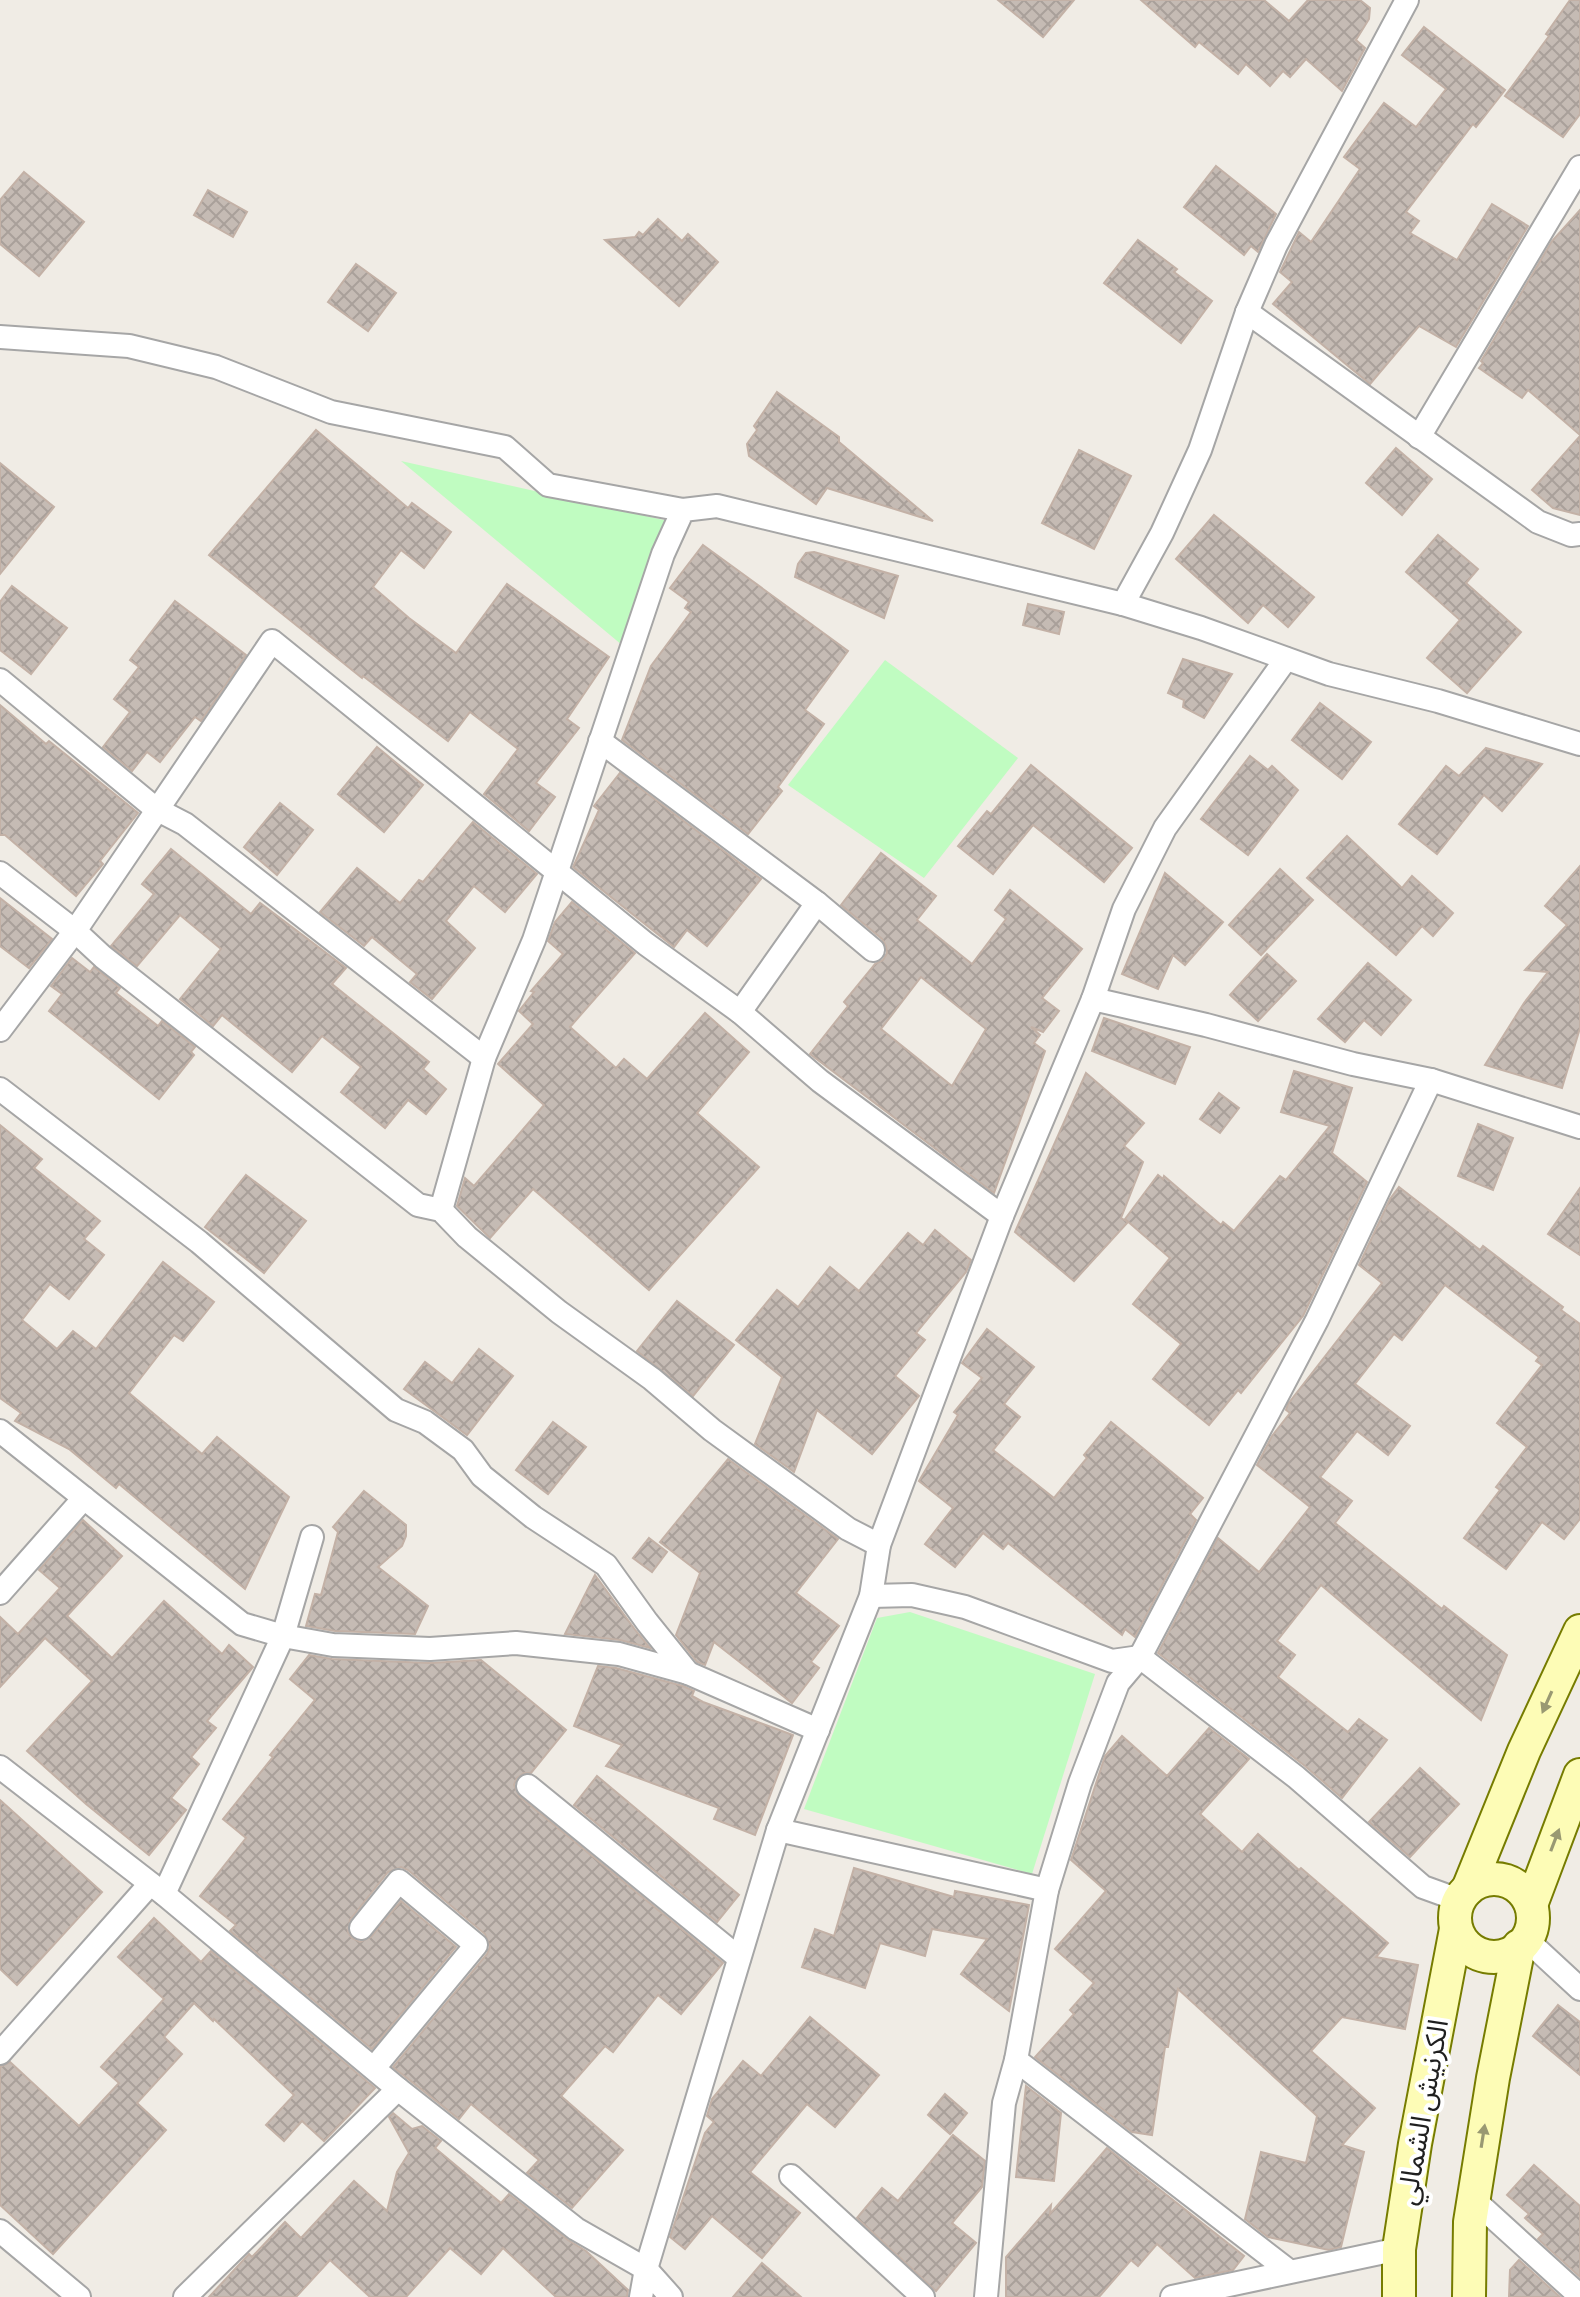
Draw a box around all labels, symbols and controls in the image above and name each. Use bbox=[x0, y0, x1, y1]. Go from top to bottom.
one-way arrow bbox=[1540, 1690, 1553, 1713]
one-way arrow bbox=[1550, 1828, 1562, 1852]
street label: الكرنيش الشمالي bbox=[1384, 2016, 1459, 2208]
one-way arrow bbox=[1477, 2123, 1490, 2148]

